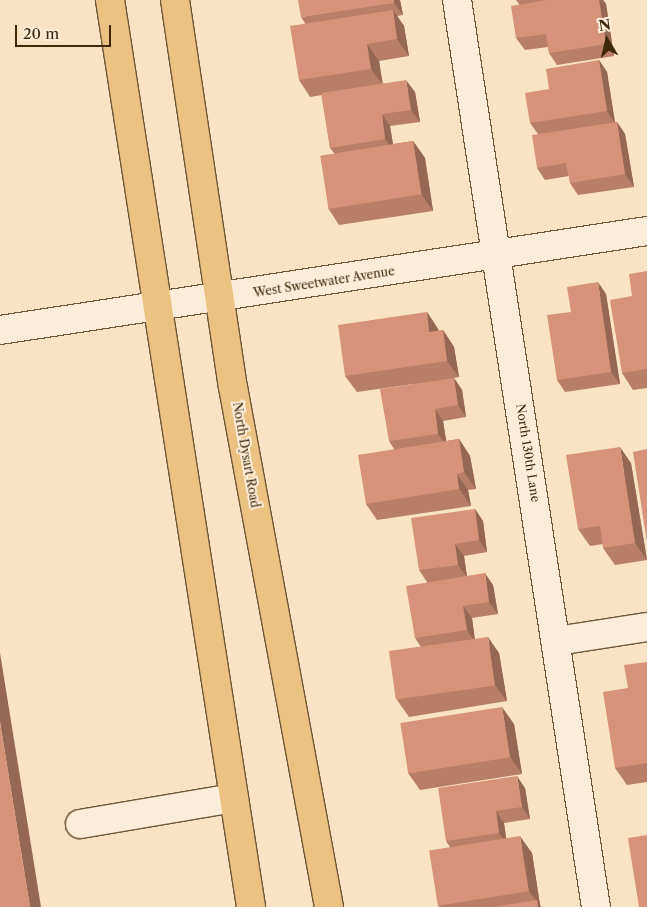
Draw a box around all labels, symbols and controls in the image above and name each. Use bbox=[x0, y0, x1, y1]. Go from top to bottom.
scale bar bbox=[18, 15, 114, 47]
north arrow bbox=[582, 15, 632, 65]
text: N bbox=[597, 15, 612, 35]
text: 20 m bbox=[23, 24, 59, 43]
street label: West Sweetwater Avenue bbox=[252, 264, 396, 300]
street label: North Dysart Road bbox=[230, 401, 262, 509]
street label: North 130th Lane bbox=[513, 403, 543, 503]

